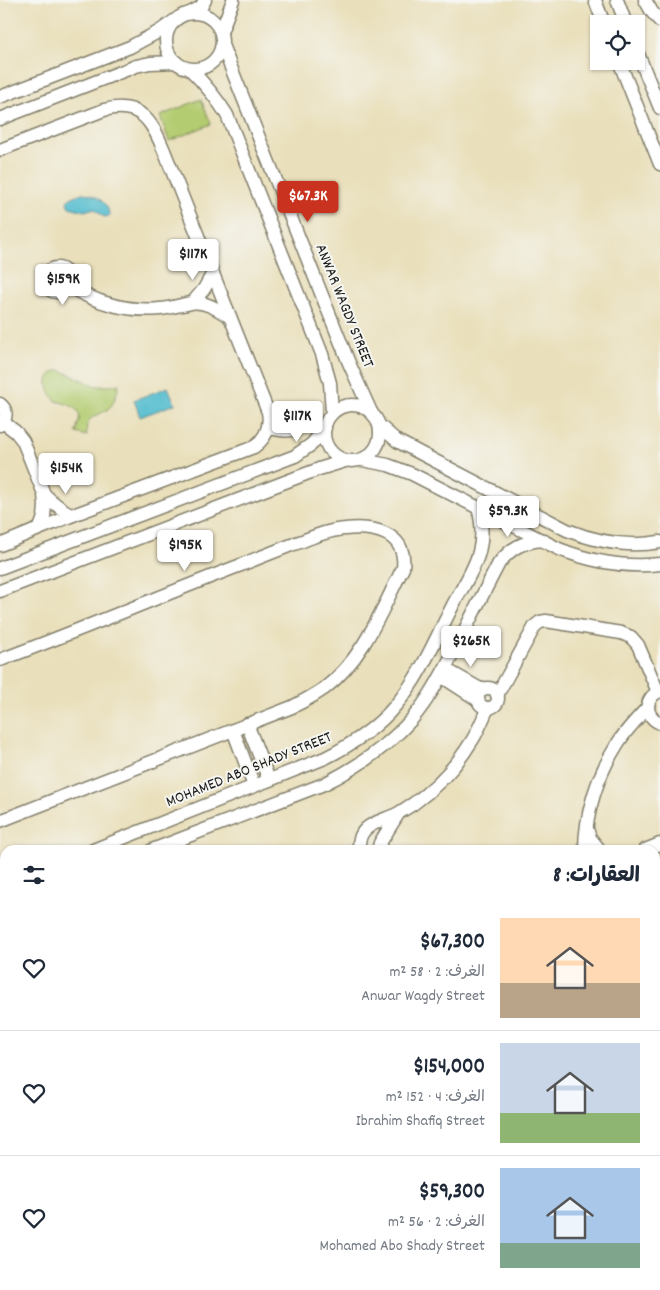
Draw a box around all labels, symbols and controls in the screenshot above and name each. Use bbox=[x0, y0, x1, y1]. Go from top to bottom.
map controls bbox=[590, 15, 645, 70]
button: locate bbox=[590, 15, 645, 70]
pin: $67.3K bbox=[267, 180, 349, 223]
text: $67.3K bbox=[288, 185, 328, 208]
pin: $117K bbox=[158, 238, 228, 281]
street label: ANWAR WAGDY STREET bbox=[309, 241, 380, 372]
text: $117K bbox=[179, 243, 207, 266]
pin: $159K bbox=[28, 264, 98, 306]
text: $159K bbox=[46, 268, 80, 291]
pin: $117K bbox=[262, 400, 332, 443]
text: $117K bbox=[283, 405, 311, 428]
pin: $154K bbox=[31, 452, 101, 495]
text: $154K bbox=[49, 457, 83, 480]
pin: $59.3K bbox=[467, 496, 549, 538]
text: $59.3K bbox=[488, 500, 528, 523]
pin: $195K bbox=[150, 530, 220, 572]
text: $195K bbox=[168, 534, 202, 557]
pin: $265K bbox=[436, 626, 506, 668]
text: $265K bbox=[452, 630, 490, 653]
street label: MOHAMED ABO SHADY STREET bbox=[163, 726, 336, 814]
icon: filters bbox=[20, 861, 48, 889]
text: العقارات: 8 bbox=[553, 862, 640, 892]
text: $67,300 bbox=[420, 928, 485, 958]
icon: home bbox=[540, 938, 600, 998]
icon: heart bbox=[20, 954, 48, 982]
text: الغرف: 2 · 58 m² bbox=[389, 961, 485, 984]
text: Anwar Wagdy Street bbox=[361, 985, 485, 1008]
text: $154,000 bbox=[413, 1053, 485, 1083]
icon: home bbox=[540, 1063, 600, 1123]
icon: heart bbox=[20, 1079, 48, 1107]
text: الغرف: 4 · 152 m² bbox=[386, 1086, 485, 1109]
text: Ibrahim Shafiq Street bbox=[356, 1110, 485, 1133]
text: $59,300 bbox=[419, 1178, 485, 1208]
icon: home bbox=[540, 1188, 600, 1248]
icon: heart bbox=[20, 1204, 48, 1232]
text: الغرف: 2 · 56 m² bbox=[388, 1211, 485, 1234]
text: Mohamed Abo Shady Street bbox=[320, 1235, 485, 1258]

